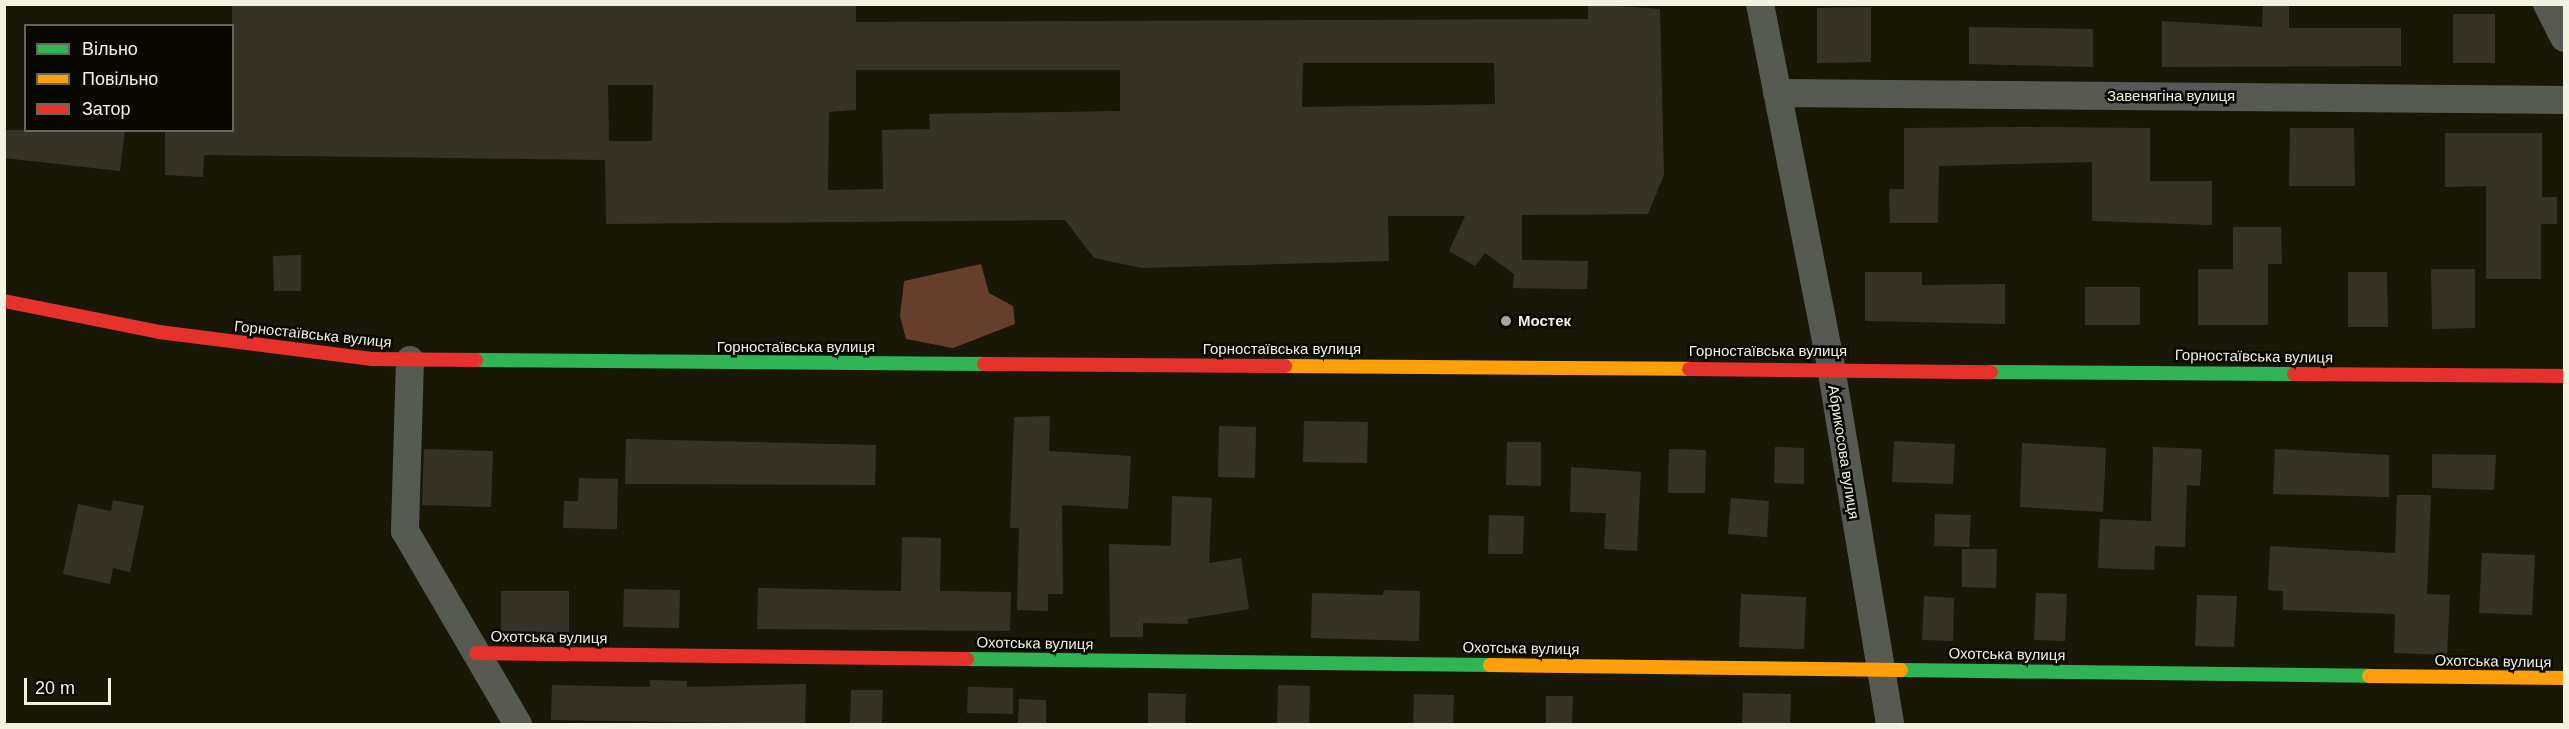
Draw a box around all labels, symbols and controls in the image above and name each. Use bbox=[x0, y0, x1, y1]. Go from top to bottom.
legend bbox=[24, 24, 234, 132]
text: Вільно bbox=[82, 39, 138, 59]
text: Повільно bbox=[82, 69, 158, 89]
street label: Завенягіна вулиця bbox=[2107, 87, 2235, 105]
text: Затор bbox=[82, 99, 131, 119]
place label: Мостек bbox=[1518, 312, 1571, 330]
marker: Мостек bbox=[1499, 314, 1513, 328]
street label: Горностаївська вулиця bbox=[233, 317, 393, 351]
street label: Горностаївська вулиця bbox=[717, 338, 875, 356]
street label: Горностаївська вулиця bbox=[1203, 340, 1361, 358]
street label: Горностаївська вулиця bbox=[1689, 342, 1847, 360]
street label: Горностаївська вулиця bbox=[2175, 346, 2333, 366]
street label: Абрикосова вулиця bbox=[1825, 384, 1863, 520]
street label: Охотська вулиця bbox=[490, 627, 608, 647]
street label: Охотська вулиця bbox=[976, 633, 1094, 653]
street label: Охотська вулиця bbox=[1462, 638, 1580, 658]
street label: Охотська вулиця bbox=[1948, 644, 2066, 664]
street label: Охотська вулиця bbox=[2434, 651, 2552, 671]
scale bar bbox=[27, 666, 114, 704]
text: 20 m bbox=[35, 678, 75, 698]

